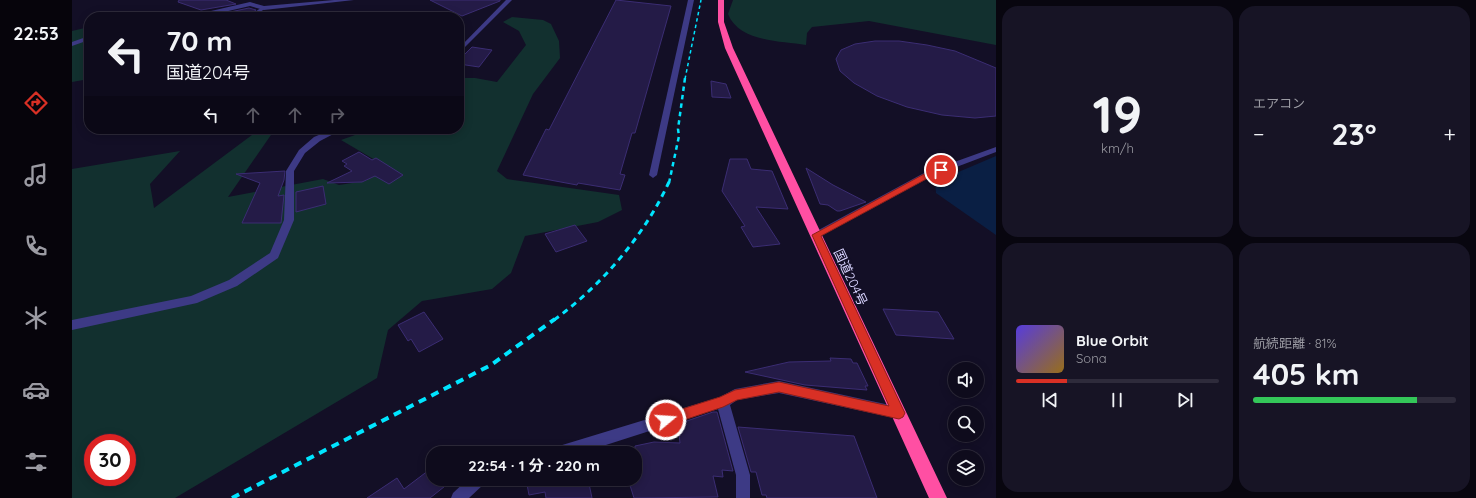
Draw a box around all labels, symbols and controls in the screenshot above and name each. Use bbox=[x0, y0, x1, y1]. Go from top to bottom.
text: 22:53 bbox=[13, 22, 59, 45]
text: 70 m bbox=[166, 23, 232, 58]
icon: left bbox=[100, 28, 152, 80]
text: 国道204号 bbox=[166, 61, 250, 84]
text: 19 bbox=[1093, 81, 1142, 146]
icon: directions bbox=[22, 89, 50, 117]
text: エアコン bbox=[1253, 95, 1305, 111]
icon: left bbox=[200, 104, 222, 126]
icon: ahead bbox=[242, 104, 264, 126]
icon: ahead bbox=[284, 104, 306, 126]
icon: right bbox=[326, 104, 348, 126]
text: 23° bbox=[1332, 115, 1377, 153]
text: − bbox=[1253, 120, 1264, 148]
text: + bbox=[1444, 120, 1456, 148]
text: km/h bbox=[1101, 140, 1134, 156]
pin bbox=[924, 153, 958, 187]
icon: arrive bbox=[930, 159, 952, 181]
icon: music bbox=[22, 161, 50, 189]
icon: phone bbox=[22, 232, 50, 260]
street label: 国道204号 bbox=[831, 246, 871, 308]
icon: climate bbox=[22, 304, 50, 332]
text: Blue Orbit bbox=[1076, 331, 1149, 350]
text: 航続距離 · 81% bbox=[1253, 335, 1337, 351]
text: Sona bbox=[1076, 350, 1107, 366]
text: 405 km bbox=[1253, 355, 1359, 393]
map controls bbox=[948, 362, 984, 486]
button: sound bbox=[948, 362, 984, 398]
icon: car bbox=[22, 376, 50, 404]
icon: previous bbox=[1039, 389, 1061, 411]
icon: pause bbox=[1106, 389, 1128, 411]
icon: next bbox=[1174, 389, 1196, 411]
position arrow bbox=[645, 399, 687, 441]
button: search bbox=[948, 406, 984, 442]
speed limit sign: 30 bbox=[84, 434, 136, 486]
icon: filters bbox=[22, 448, 50, 476]
button: layers bbox=[948, 450, 984, 486]
text: 22:54 · 1 分 · 220 m bbox=[468, 456, 600, 475]

